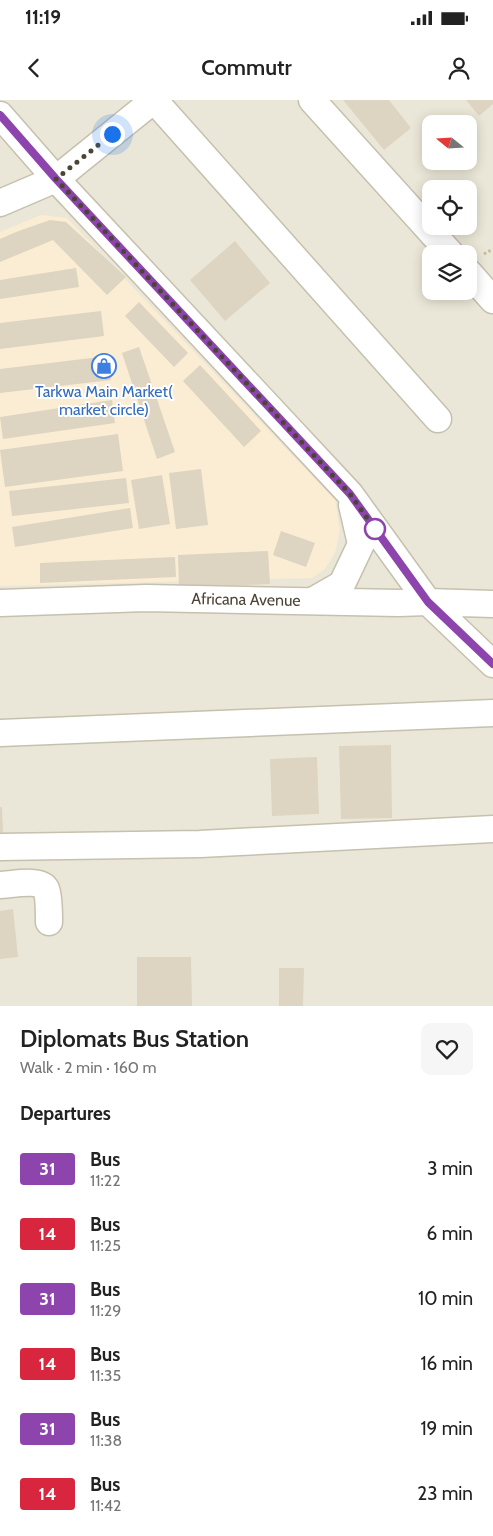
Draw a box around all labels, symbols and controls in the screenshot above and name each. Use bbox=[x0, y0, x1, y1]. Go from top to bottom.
text: 11:19 bbox=[25, 6, 61, 29]
icon: back bbox=[20, 54, 48, 82]
text: Commutr bbox=[201, 54, 292, 81]
icon: person bbox=[445, 54, 473, 82]
north arrow bbox=[422, 115, 478, 170]
map controls bbox=[422, 115, 477, 300]
your location bbox=[100, 122, 125, 147]
button: locate bbox=[422, 180, 477, 235]
button: layers bbox=[422, 245, 477, 300]
shop icon: Tarkwa Main Market( market circle) bbox=[91, 353, 117, 379]
place label: Tarkwa Main Market( market circle) bbox=[35, 382, 173, 419]
unlabelled marker bbox=[364, 518, 386, 540]
street label: Africana Avenue bbox=[191, 589, 301, 610]
button: heart bbox=[421, 1023, 473, 1075]
text: Diplomats Bus Station bbox=[20, 1024, 249, 1053]
text: Walk · 2 min · 160 m bbox=[20, 1058, 157, 1077]
text: Departures bbox=[20, 1102, 111, 1125]
text: Bus bbox=[90, 1148, 120, 1171]
text: 3 min bbox=[427, 1157, 473, 1180]
text: 31 bbox=[39, 1158, 56, 1180]
text: 11:22 bbox=[90, 1171, 121, 1190]
text: Bus bbox=[90, 1213, 120, 1236]
text: 6 min bbox=[427, 1222, 473, 1245]
text: 14 bbox=[39, 1223, 56, 1245]
text: 11:25 bbox=[90, 1236, 121, 1255]
text: Bus bbox=[90, 1278, 120, 1301]
text: 10 min bbox=[418, 1287, 473, 1310]
text: 31 bbox=[39, 1288, 56, 1310]
text: 11:29 bbox=[90, 1301, 121, 1320]
text: Bus bbox=[90, 1343, 120, 1366]
text: 16 min bbox=[420, 1352, 473, 1375]
text: 14 bbox=[39, 1353, 56, 1375]
text: 11:35 bbox=[90, 1366, 121, 1385]
text: Bus bbox=[90, 1408, 120, 1431]
text: 19 min bbox=[420, 1417, 473, 1440]
text: 31 bbox=[39, 1418, 56, 1440]
text: 11:38 bbox=[90, 1431, 122, 1450]
text: Bus bbox=[90, 1473, 120, 1496]
text: 23 min bbox=[417, 1482, 473, 1505]
text: 14 bbox=[39, 1483, 56, 1505]
text: 11:42 bbox=[90, 1496, 121, 1515]

